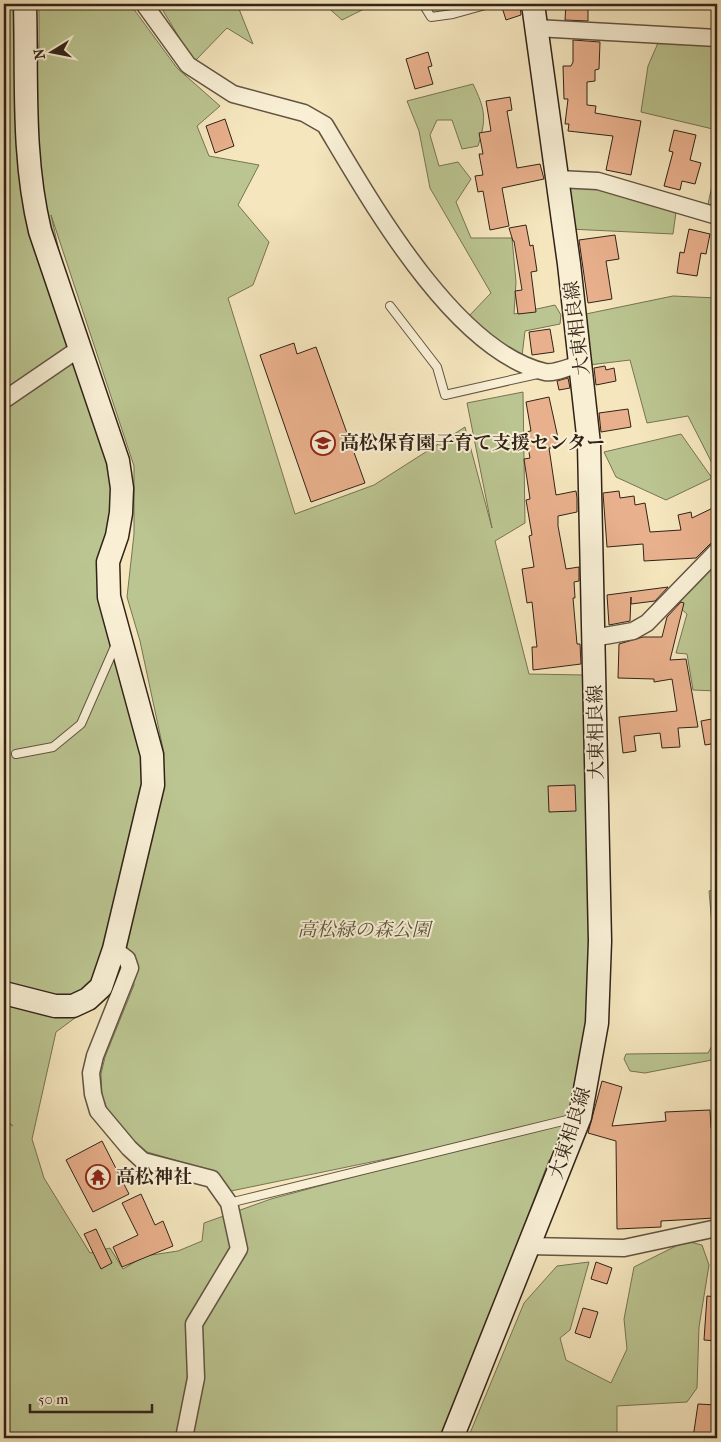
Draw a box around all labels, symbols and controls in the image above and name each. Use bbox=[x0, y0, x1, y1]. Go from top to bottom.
north arrow bbox=[28, 28, 78, 78]
text: N bbox=[30, 47, 49, 61]
street label: 大東相良線 bbox=[560, 280, 594, 376]
school or university icon: 高松保育園子育て支援センター bbox=[310, 430, 336, 456]
place label: 高松保育園子育て支援センター bbox=[340, 432, 605, 454]
street label: 大東相良線 bbox=[584, 684, 608, 780]
park label: 高松緑の森公園 bbox=[297, 919, 433, 941]
street label: 大東相良線 bbox=[545, 1084, 595, 1182]
temple icon: 高松神社 bbox=[85, 1164, 111, 1190]
place label: 高松神社 bbox=[116, 1166, 192, 1188]
scale bar bbox=[30, 1382, 152, 1414]
text: 50 m bbox=[38, 1390, 69, 1408]

